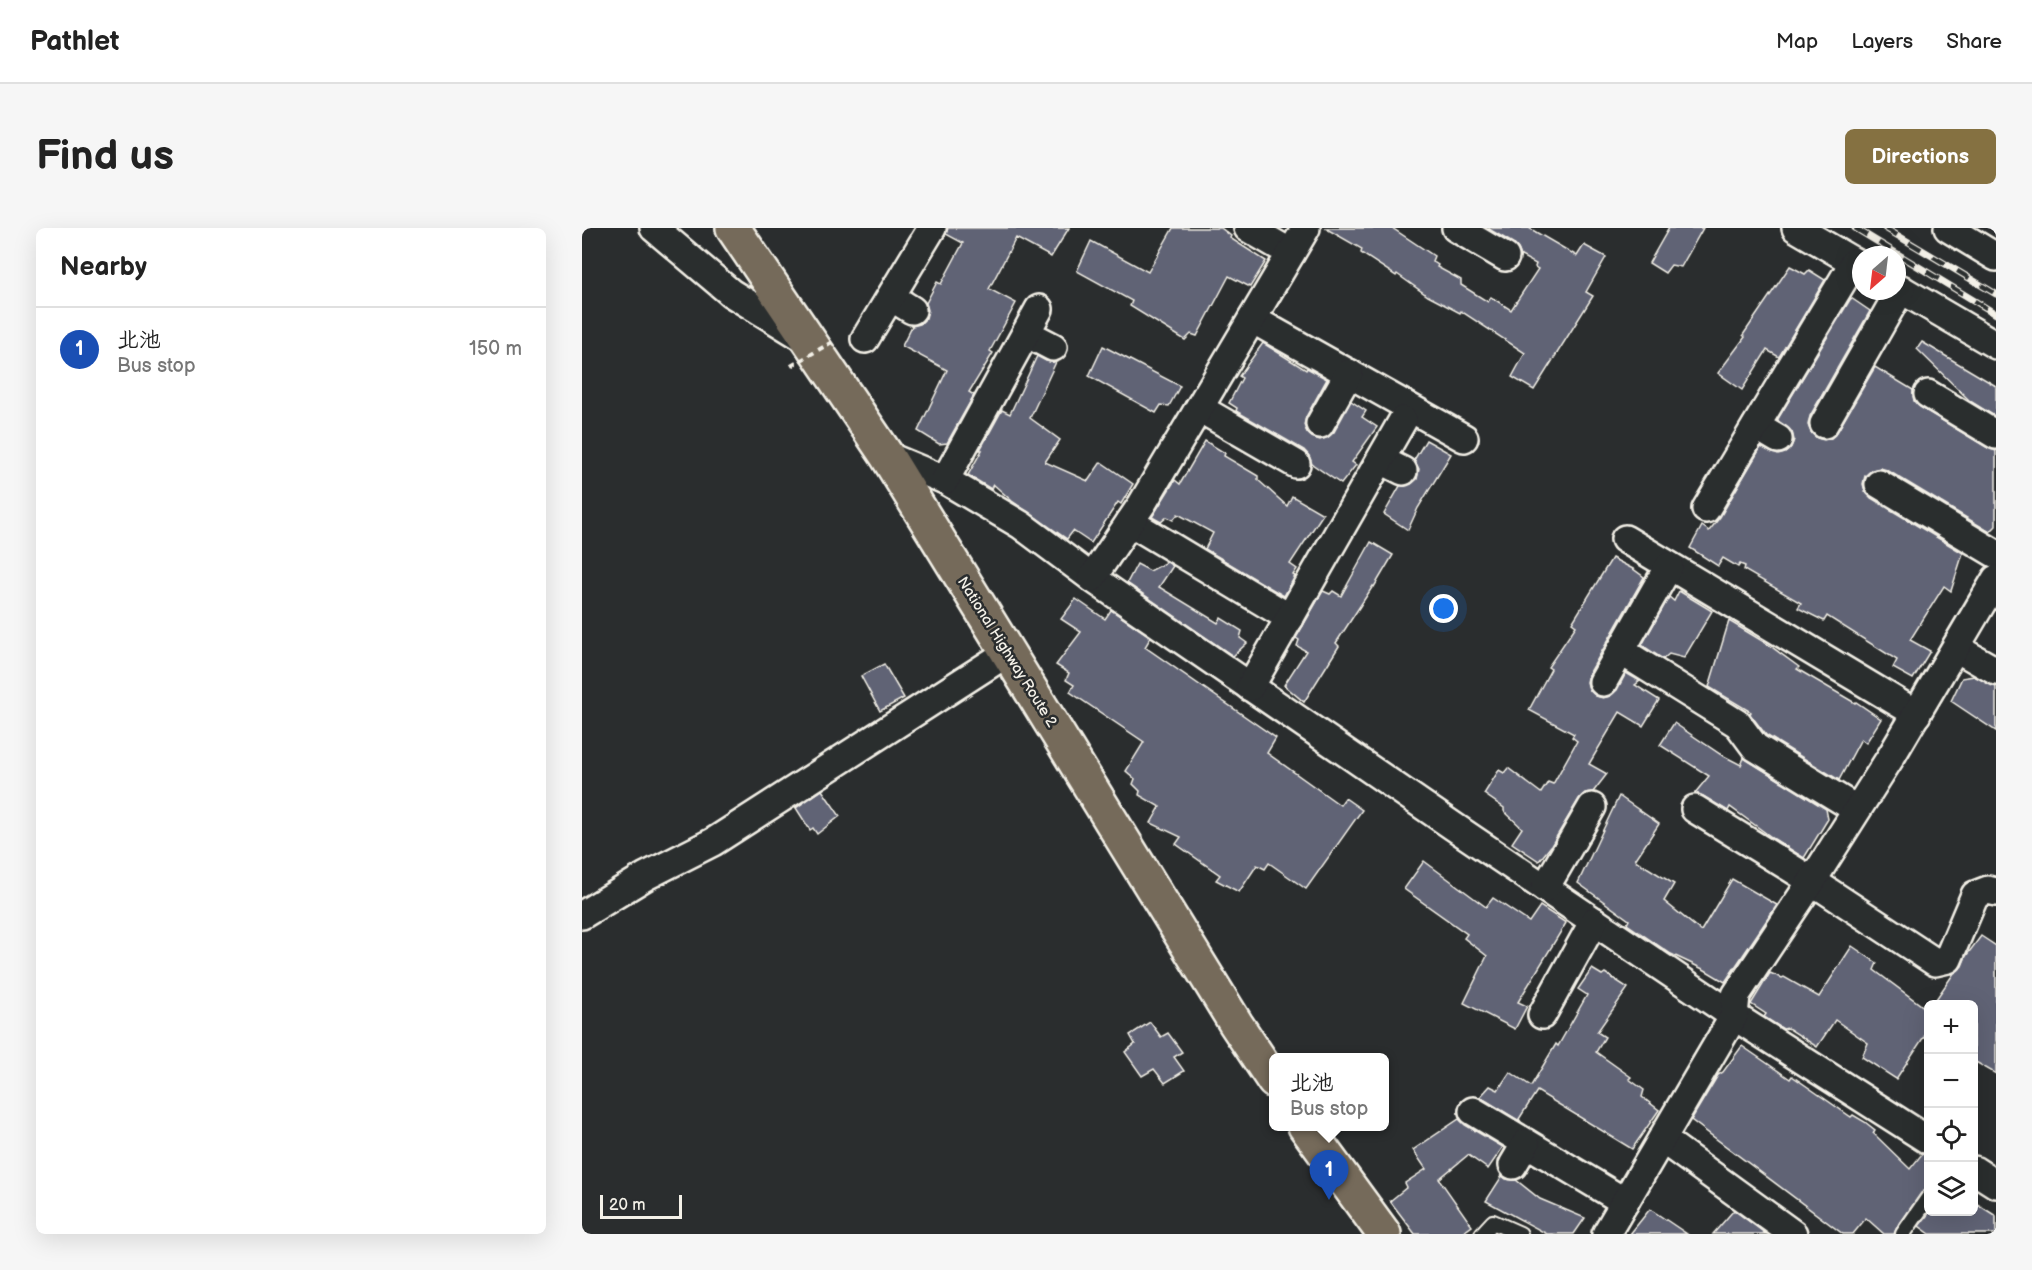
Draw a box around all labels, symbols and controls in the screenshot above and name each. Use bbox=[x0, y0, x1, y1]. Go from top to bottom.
text: Pathlet bbox=[30, 25, 119, 58]
text: Map bbox=[1776, 29, 1818, 54]
text: Layers bbox=[1851, 29, 1913, 54]
text: Share bbox=[1946, 29, 2002, 54]
button: Directions bbox=[1845, 129, 1996, 184]
text: Find us bbox=[36, 131, 174, 182]
north arrow bbox=[1852, 246, 1906, 300]
text: Nearby bbox=[60, 252, 147, 283]
text: 北池 bbox=[117, 327, 161, 354]
text: 1 bbox=[75, 337, 84, 361]
text: 150 m bbox=[469, 337, 522, 361]
text: Bus stop bbox=[117, 354, 196, 378]
street label: National Highway Route 2 bbox=[953, 573, 1061, 731]
your location bbox=[1429, 594, 1458, 623]
map controls bbox=[1924, 1000, 1978, 1216]
button: + bbox=[1924, 1000, 1978, 1054]
popup bbox=[1269, 1053, 1389, 1131]
button: − bbox=[1924, 1054, 1978, 1108]
text: 北池 bbox=[1290, 1070, 1334, 1097]
text: Bus stop bbox=[1290, 1097, 1368, 1121]
button: locate bbox=[1924, 1108, 1978, 1162]
pin: 1 bbox=[1310, 1150, 1348, 1200]
button: layers bbox=[1924, 1162, 1978, 1216]
scale bar bbox=[600, 1192, 682, 1220]
text: 20 m bbox=[609, 1196, 645, 1215]

